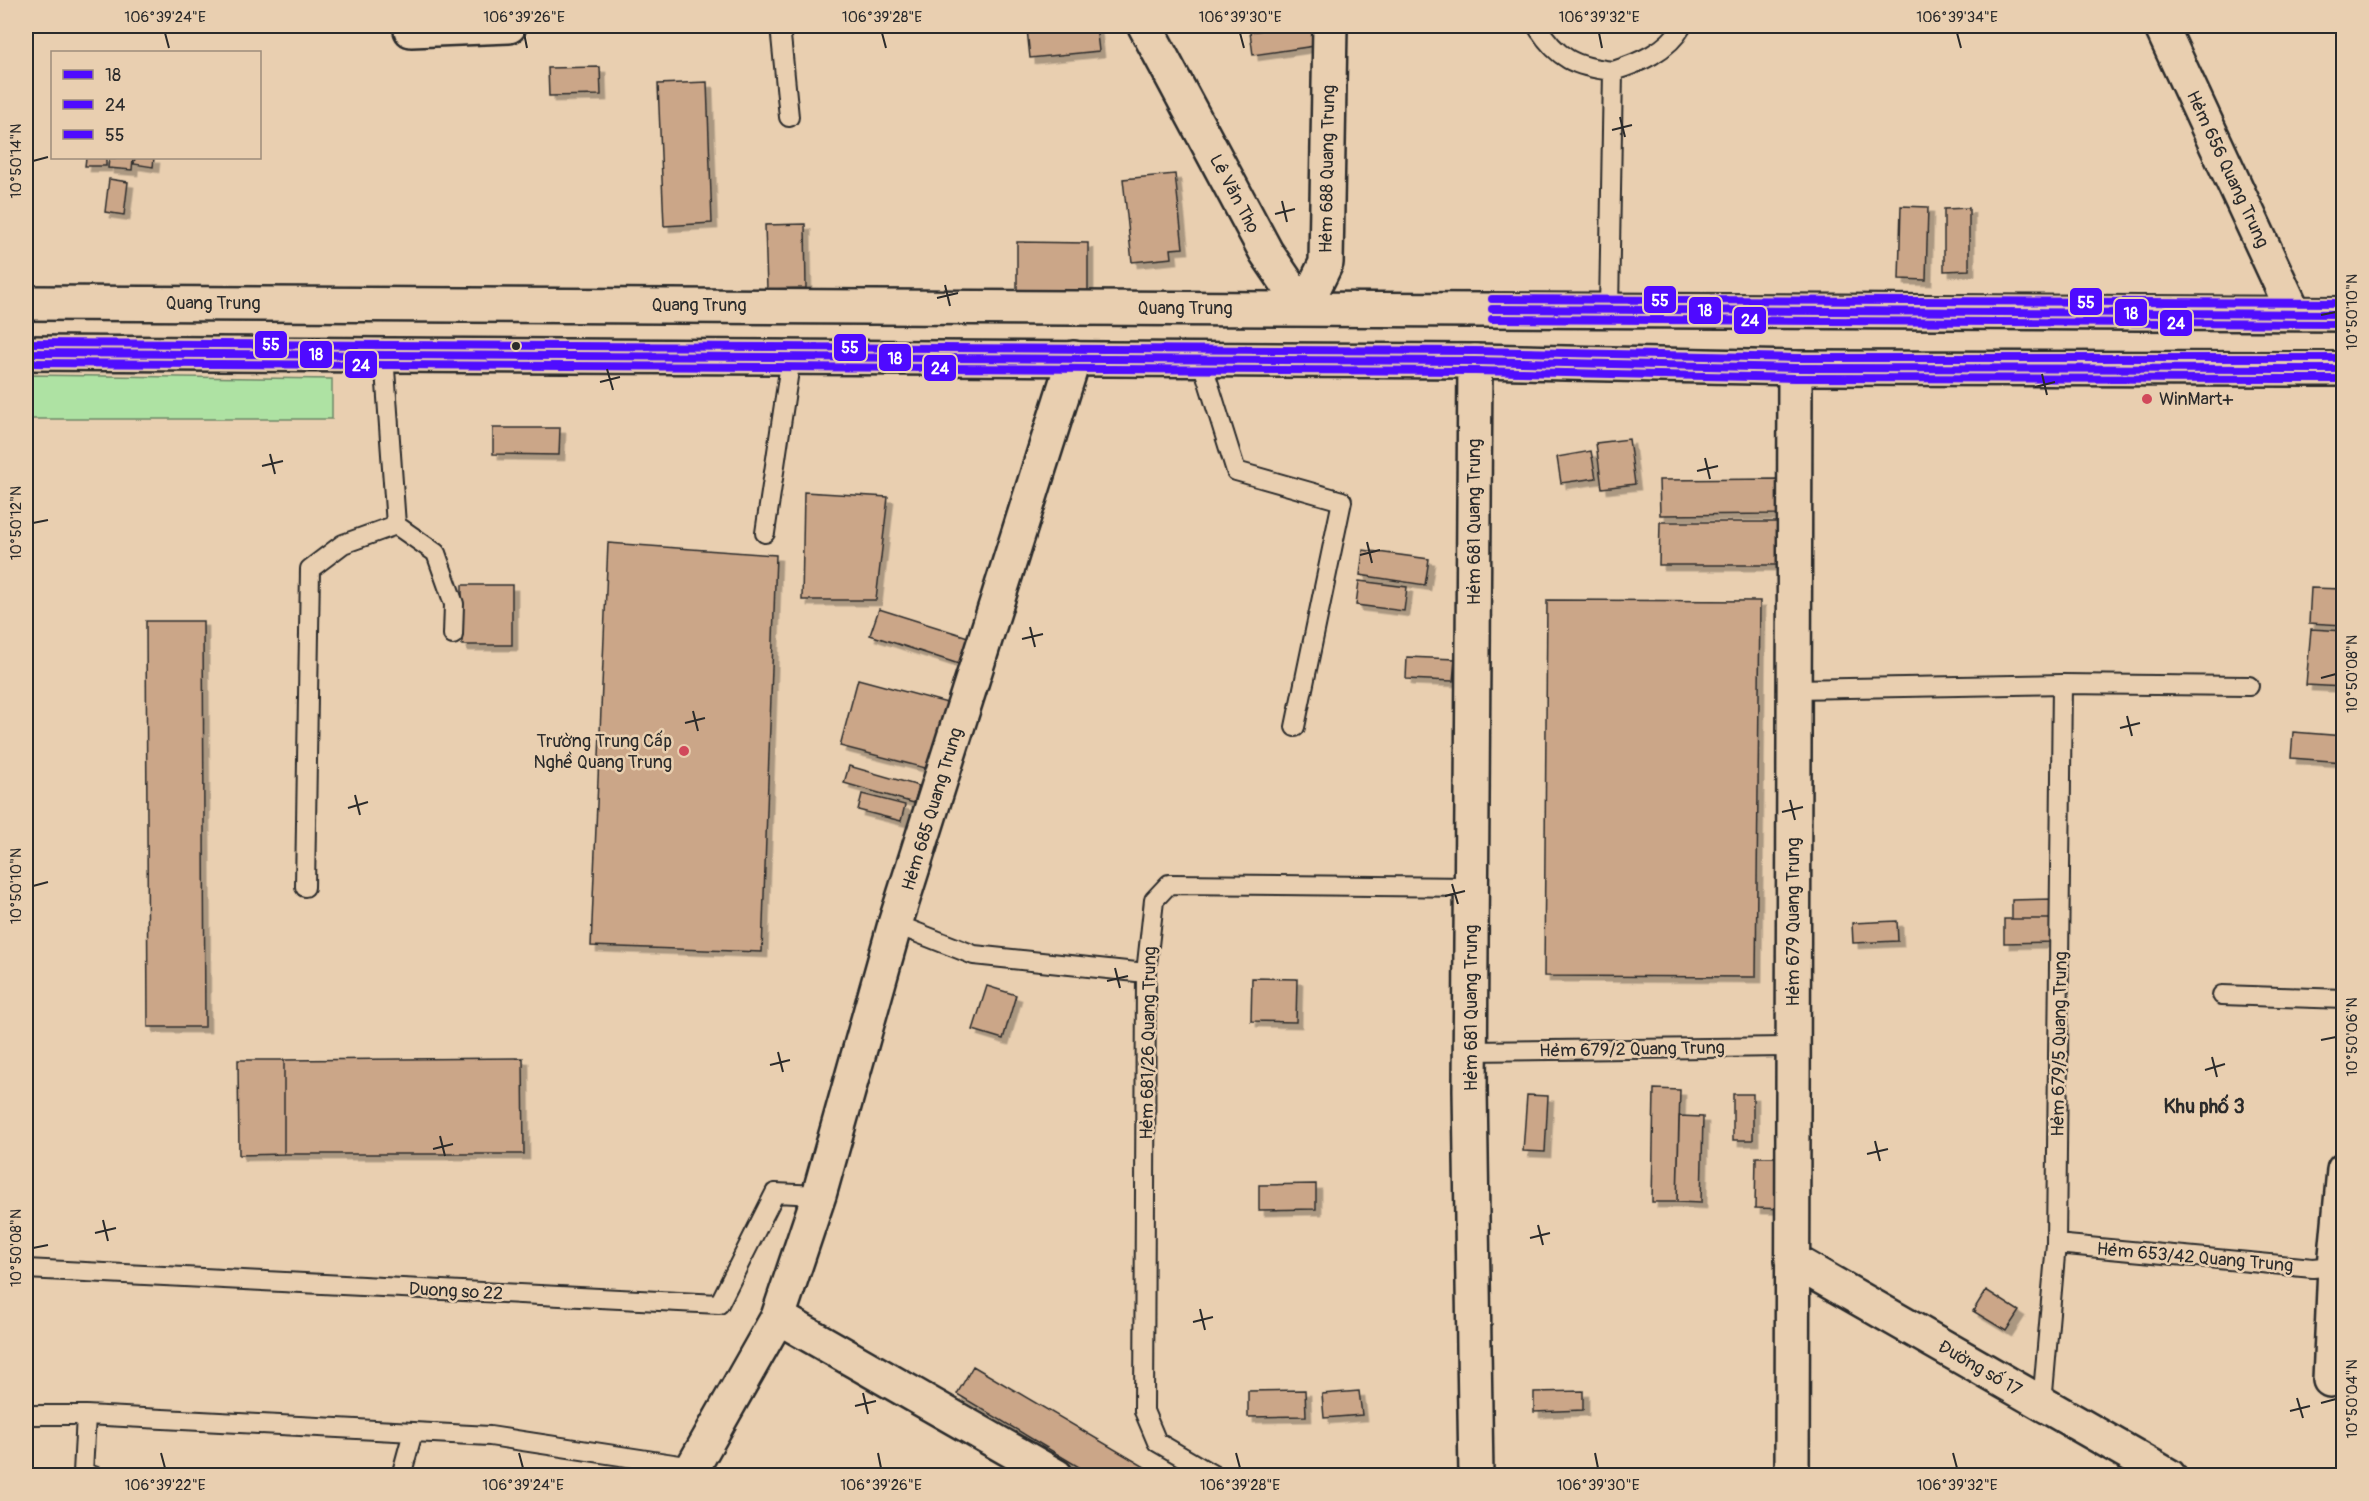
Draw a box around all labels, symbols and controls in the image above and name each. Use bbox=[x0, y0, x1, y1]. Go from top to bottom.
text: 106°39'24"E bbox=[124, 8, 206, 27]
text: 106°39'26"E bbox=[483, 8, 565, 27]
text: 106°39'28"E bbox=[842, 8, 922, 27]
text: 106°39'30"E bbox=[1199, 8, 1282, 27]
text: 106°39'32"E bbox=[1558, 8, 1640, 27]
text: 106°39'34"E bbox=[1916, 8, 1998, 27]
legend bbox=[51, 51, 261, 159]
text: 18 bbox=[105, 64, 121, 87]
street label: Hẻm 688 Quang Trung bbox=[1315, 85, 1340, 253]
street label: Hẻm 656 Quang Trung bbox=[2181, 87, 2274, 251]
text: 24 bbox=[105, 94, 126, 117]
text: 10°50'14"N bbox=[7, 124, 26, 198]
text: 55 bbox=[105, 124, 125, 147]
street label: Lê Văn Thọ bbox=[1204, 150, 1265, 238]
text: 10°50'10"N bbox=[2343, 274, 2362, 350]
line badge: 55 bbox=[1643, 285, 1677, 314]
line badge: 55 bbox=[2069, 287, 2103, 316]
text: 55 bbox=[1651, 291, 1669, 311]
street label: Quang Trung bbox=[165, 292, 261, 315]
text: 55 bbox=[2077, 293, 2095, 313]
street label: Quang Trung bbox=[651, 294, 747, 317]
line badge: 18 bbox=[1688, 296, 1722, 325]
street label: Quang Trung bbox=[1137, 297, 1233, 320]
line badge: 18 bbox=[2114, 298, 2148, 327]
text: 18 bbox=[1698, 301, 1712, 321]
text: 18 bbox=[2124, 304, 2138, 324]
line badge: 24 bbox=[1733, 306, 1767, 335]
line badge: 24 bbox=[2159, 309, 2193, 337]
text: 24 bbox=[1741, 311, 1760, 331]
text: 24 bbox=[2167, 314, 2186, 334]
line badge: 55 bbox=[254, 330, 288, 359]
line badge: 55 bbox=[833, 333, 867, 362]
text: 55 bbox=[262, 335, 280, 355]
text: 55 bbox=[841, 338, 859, 358]
line badge: 18 bbox=[299, 340, 333, 369]
unlabelled marker bbox=[510, 340, 522, 352]
line badge: 18 bbox=[878, 343, 912, 372]
text: 18 bbox=[309, 345, 323, 365]
text: 18 bbox=[888, 349, 902, 369]
line badge: 24 bbox=[344, 350, 378, 379]
line badge: 24 bbox=[923, 354, 957, 382]
text: 24 bbox=[352, 356, 371, 376]
text: 24 bbox=[931, 359, 950, 379]
place label: WinMart+ bbox=[2159, 388, 2234, 411]
marker: WinMart+ bbox=[2140, 392, 2154, 406]
street label: Hẻm 681 Quang Trung bbox=[1463, 439, 1486, 605]
text: 10°50'12"N bbox=[7, 486, 26, 560]
text: 10°50'08"N bbox=[2343, 635, 2362, 713]
street label: Hẻm 685 Quang Trung bbox=[897, 725, 968, 893]
place label: Trường Trung Cấp Nghề Quang Trung bbox=[533, 730, 672, 774]
marker: Trường Trung Cấp Nghề Quang Trung bbox=[677, 744, 691, 758]
street label: Hẻm 679 Quang Trung bbox=[1782, 837, 1805, 1007]
text: 10°50'10"N bbox=[7, 848, 26, 924]
street label: Hẻm 681 Quang Trung bbox=[1460, 925, 1483, 1091]
street label: Hẻm 681/26 Quang Trung bbox=[1135, 946, 1162, 1140]
street label: Hẻm 679/5 Quang Trung bbox=[2046, 951, 2073, 1137]
text: 10°50'06"N bbox=[2343, 997, 2362, 1077]
street label: Hẻm 679/2 Quang Trung bbox=[1539, 1036, 1725, 1063]
district label: Khu phố 3 bbox=[2163, 1094, 2245, 1119]
text: 10°50'08"N bbox=[7, 1209, 26, 1287]
street label: Hẻm 653/42 Quang Trung bbox=[2096, 1237, 2294, 1278]
street label: Duong so 22 bbox=[408, 1278, 504, 1305]
street label: Đường số 17 bbox=[1934, 1335, 2026, 1402]
text: 10°50'04"N bbox=[2343, 1359, 2362, 1439]
text: 106°39'22"E bbox=[124, 1476, 206, 1495]
text: 106°39'24"E bbox=[482, 1476, 564, 1495]
text: 106°39'26"E bbox=[840, 1476, 922, 1495]
text: 106°39'28"E bbox=[1200, 1476, 1280, 1495]
text: 106°39'30"E bbox=[1557, 1476, 1640, 1495]
text: 106°39'32"E bbox=[1916, 1476, 1998, 1495]

